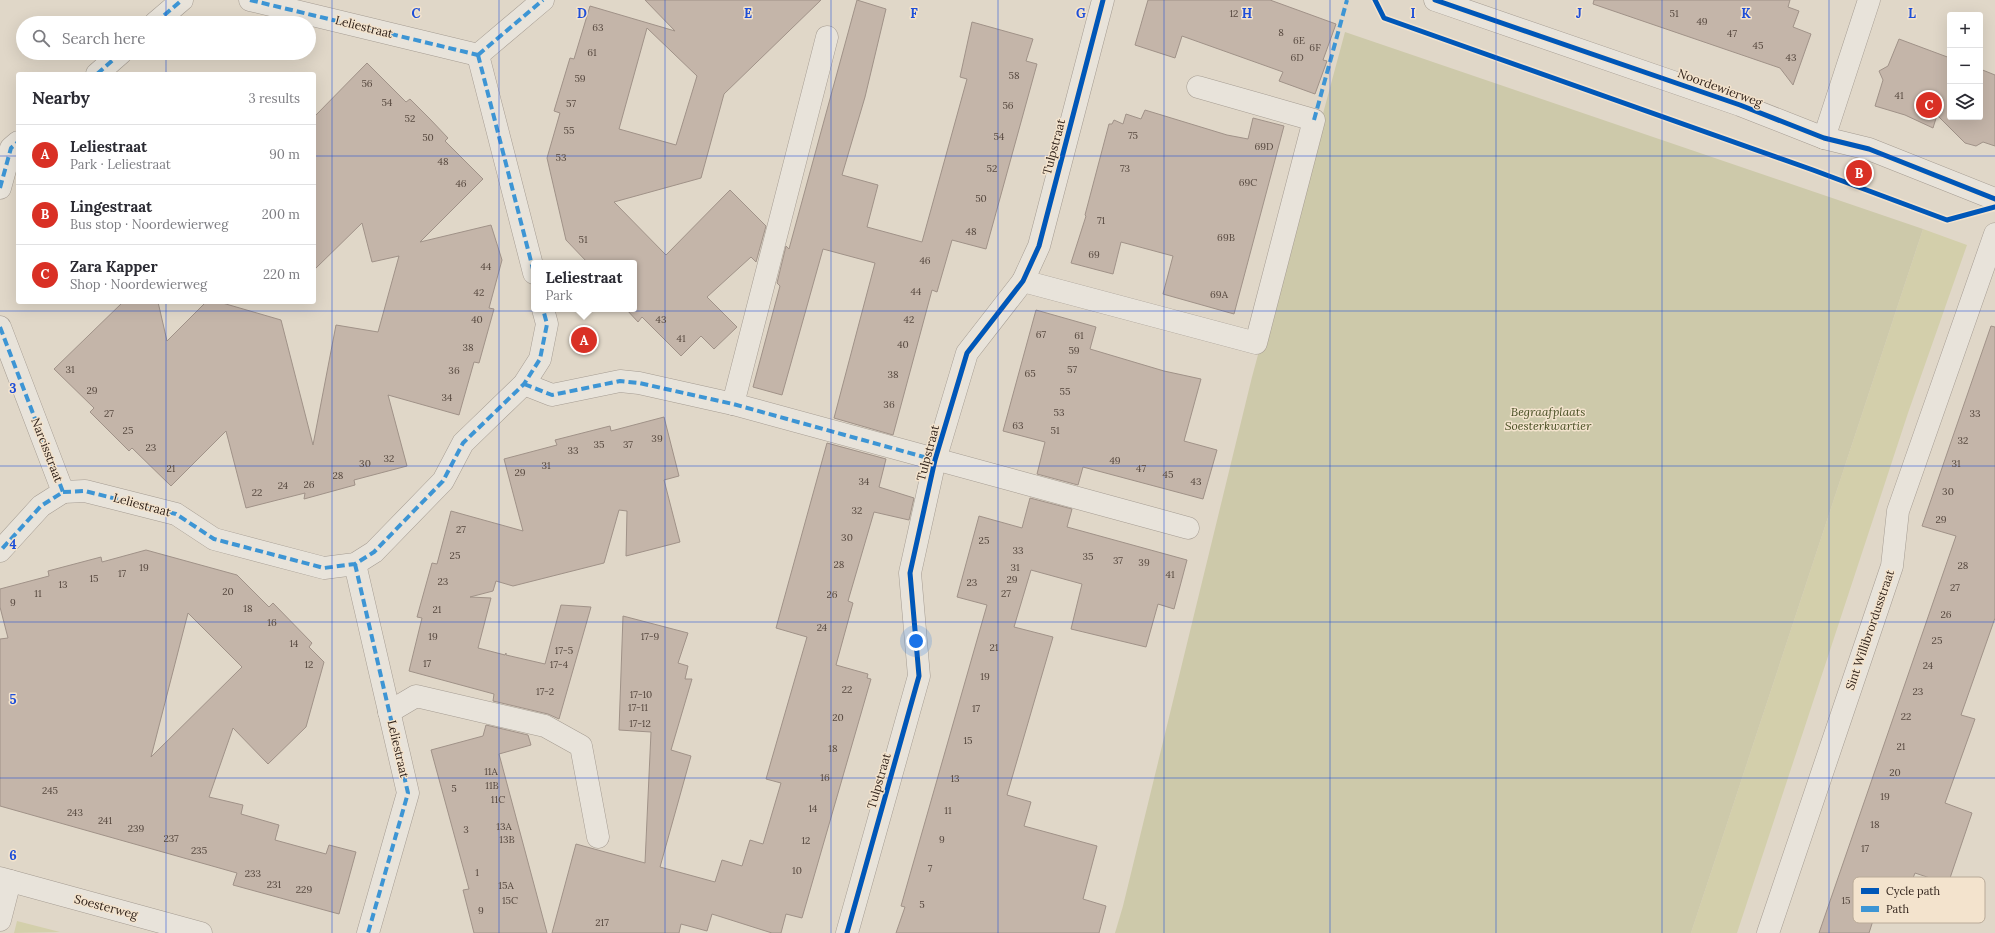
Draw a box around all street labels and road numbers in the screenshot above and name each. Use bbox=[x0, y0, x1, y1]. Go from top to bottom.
street label: Leliestraat bbox=[334, 12, 395, 41]
street label: Noordewierweg bbox=[1676, 65, 1765, 110]
street label: Tulpstraat bbox=[1039, 117, 1068, 177]
street label: Narcisstraat bbox=[28, 415, 67, 485]
street label: Tulpstraat bbox=[913, 423, 942, 483]
street label: Leliestraat bbox=[112, 490, 173, 519]
street label: Sint Willibrordusstraat bbox=[1842, 567, 1897, 692]
street label: Leliestraat bbox=[385, 719, 412, 780]
street label: Tulpstraat bbox=[863, 751, 894, 810]
street label: Soesterweg bbox=[73, 891, 140, 922]

